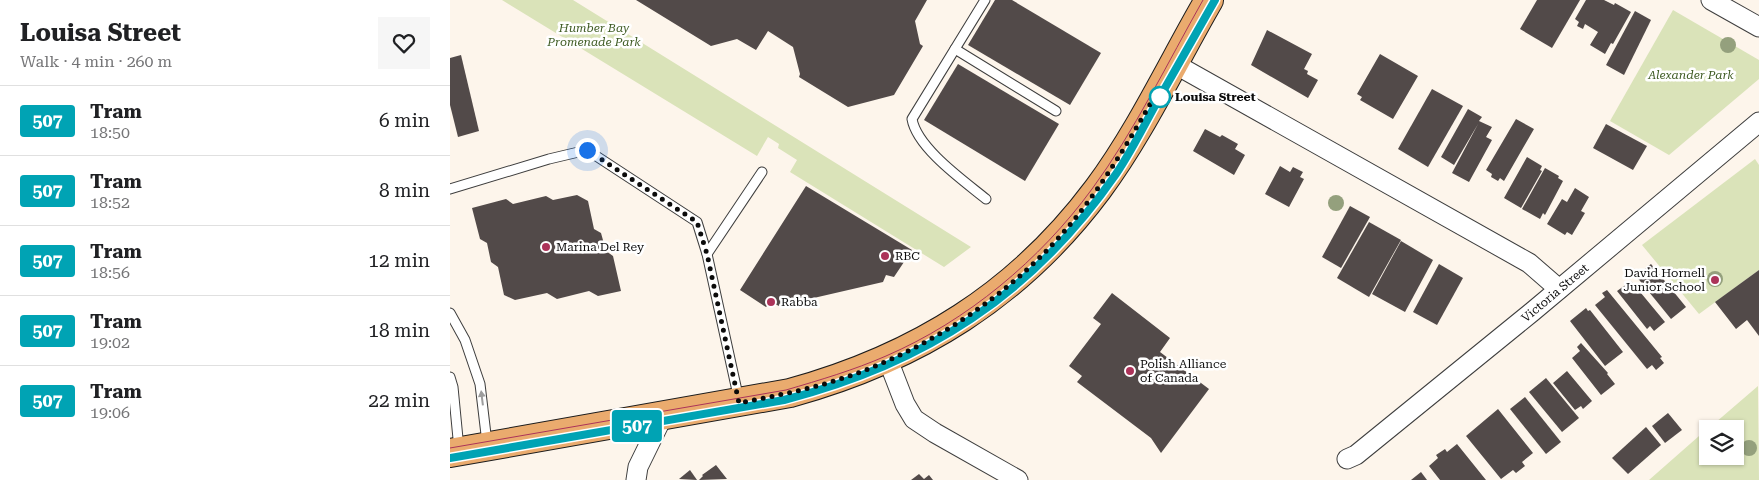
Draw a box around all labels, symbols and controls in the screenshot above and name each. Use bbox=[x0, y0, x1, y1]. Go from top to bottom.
button: heart bbox=[378, 17, 430, 69]
text: Louisa Street bbox=[20, 19, 181, 47]
park label: Humber Bay Promenade Park bbox=[546, 21, 641, 49]
text: Walk · 4 min · 260 m bbox=[20, 52, 172, 71]
park label: Alexander Park bbox=[1647, 68, 1734, 82]
marker: Louisa Street bbox=[1149, 86, 1171, 108]
place label: Louisa Street bbox=[1175, 90, 1256, 104]
text: Tram bbox=[90, 100, 142, 123]
text: 6 min bbox=[379, 109, 430, 132]
text: 507 bbox=[32, 110, 63, 131]
text: 18:50 bbox=[90, 123, 130, 142]
your location bbox=[575, 138, 600, 163]
text: Tram bbox=[90, 170, 142, 193]
text: 8 min bbox=[379, 179, 430, 202]
text: 507 bbox=[32, 180, 63, 201]
text: 18:52 bbox=[90, 193, 130, 212]
text: Tram bbox=[90, 240, 142, 263]
place label: Marina Del Rey bbox=[556, 240, 645, 254]
marker: Marina Del Rey bbox=[540, 241, 552, 253]
text: 12 min bbox=[368, 249, 430, 272]
place label: RBC bbox=[895, 249, 920, 263]
text: 507 bbox=[32, 250, 63, 271]
marker: RBC bbox=[879, 250, 891, 262]
street label: Victoria Street bbox=[1519, 261, 1592, 325]
text: 18:56 bbox=[90, 263, 130, 282]
place label: David Hornell Junior School bbox=[1623, 266, 1705, 294]
marker: David Hornell Junior School bbox=[1709, 274, 1721, 286]
place label: Rabba bbox=[781, 295, 818, 309]
marker: Rabba bbox=[765, 296, 777, 308]
text: Tram bbox=[90, 310, 142, 333]
text: 18 min bbox=[368, 319, 430, 342]
text: 507 bbox=[32, 320, 63, 341]
text: 19:02 bbox=[90, 333, 130, 352]
place label: Polish Alliance of Canada bbox=[1140, 357, 1227, 385]
marker: Polish Alliance of Canada bbox=[1124, 365, 1136, 377]
text: Tram bbox=[90, 380, 142, 403]
text: 22 min bbox=[368, 389, 430, 412]
one-way arrow bbox=[478, 389, 486, 405]
text: 507 bbox=[32, 390, 63, 411]
text: 19:06 bbox=[90, 403, 130, 422]
line badge: 507 bbox=[608, 410, 666, 442]
text: 507 bbox=[622, 415, 652, 436]
map controls bbox=[1699, 420, 1744, 465]
button: layers bbox=[1699, 420, 1744, 465]

